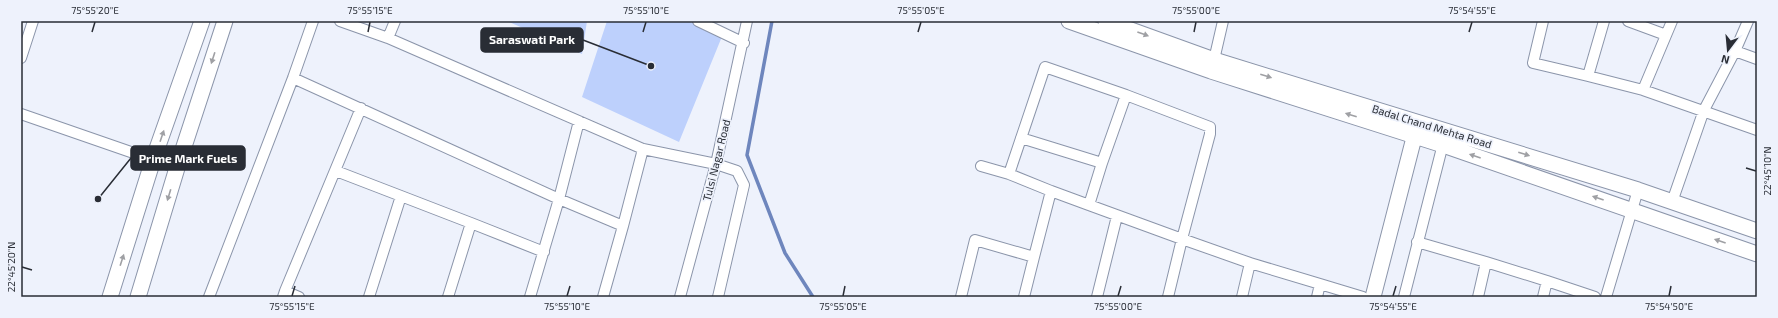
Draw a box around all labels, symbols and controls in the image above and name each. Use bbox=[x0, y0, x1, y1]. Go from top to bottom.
text: 75°55'20"E bbox=[71, 4, 119, 16]
text: 75°55'15"E bbox=[347, 4, 393, 16]
text: 75°55'10"E bbox=[623, 4, 669, 16]
text: 75°55'05"E bbox=[897, 4, 945, 16]
text: 75°55'00"E bbox=[1172, 4, 1220, 16]
text: 75°54'55"E bbox=[1448, 4, 1496, 16]
callout: Saraswati Park bbox=[481, 28, 583, 52]
north arrow bbox=[1708, 30, 1748, 70]
text: Saraswati Park bbox=[489, 32, 575, 46]
one-way arrow bbox=[1137, 32, 1149, 38]
one-way arrow bbox=[210, 52, 216, 64]
text: N bbox=[1719, 53, 1731, 67]
one-way arrow bbox=[1260, 73, 1272, 79]
street label: Badal Chand Mehta Road bbox=[1371, 102, 1493, 150]
one-way arrow bbox=[1345, 112, 1357, 118]
street label: Tulsi Nagar Road bbox=[700, 118, 732, 202]
one-way arrow bbox=[159, 130, 165, 142]
callout: Prime Mark Fuels bbox=[131, 146, 245, 170]
text: 22°45'10"N bbox=[1761, 146, 1773, 196]
text: Prime Mark Fuels bbox=[139, 151, 237, 165]
one-way arrow bbox=[1519, 151, 1531, 157]
one-way arrow bbox=[1468, 152, 1480, 158]
one-way arrow bbox=[166, 189, 172, 201]
one-way arrow bbox=[1591, 195, 1603, 201]
one-way arrow bbox=[1714, 238, 1726, 244]
text: 22°45'20"N bbox=[5, 242, 17, 292]
one-way arrow bbox=[119, 253, 125, 265]
text: 75°55'15"E bbox=[269, 300, 315, 312]
text: 75°55'10"E bbox=[544, 300, 590, 312]
text: 75°55'05"E bbox=[819, 300, 867, 312]
text: 75°55'00"E bbox=[1094, 300, 1142, 312]
text: 75°54'55"E bbox=[1369, 300, 1417, 312]
text: 75°54'50"E bbox=[1645, 300, 1693, 312]

